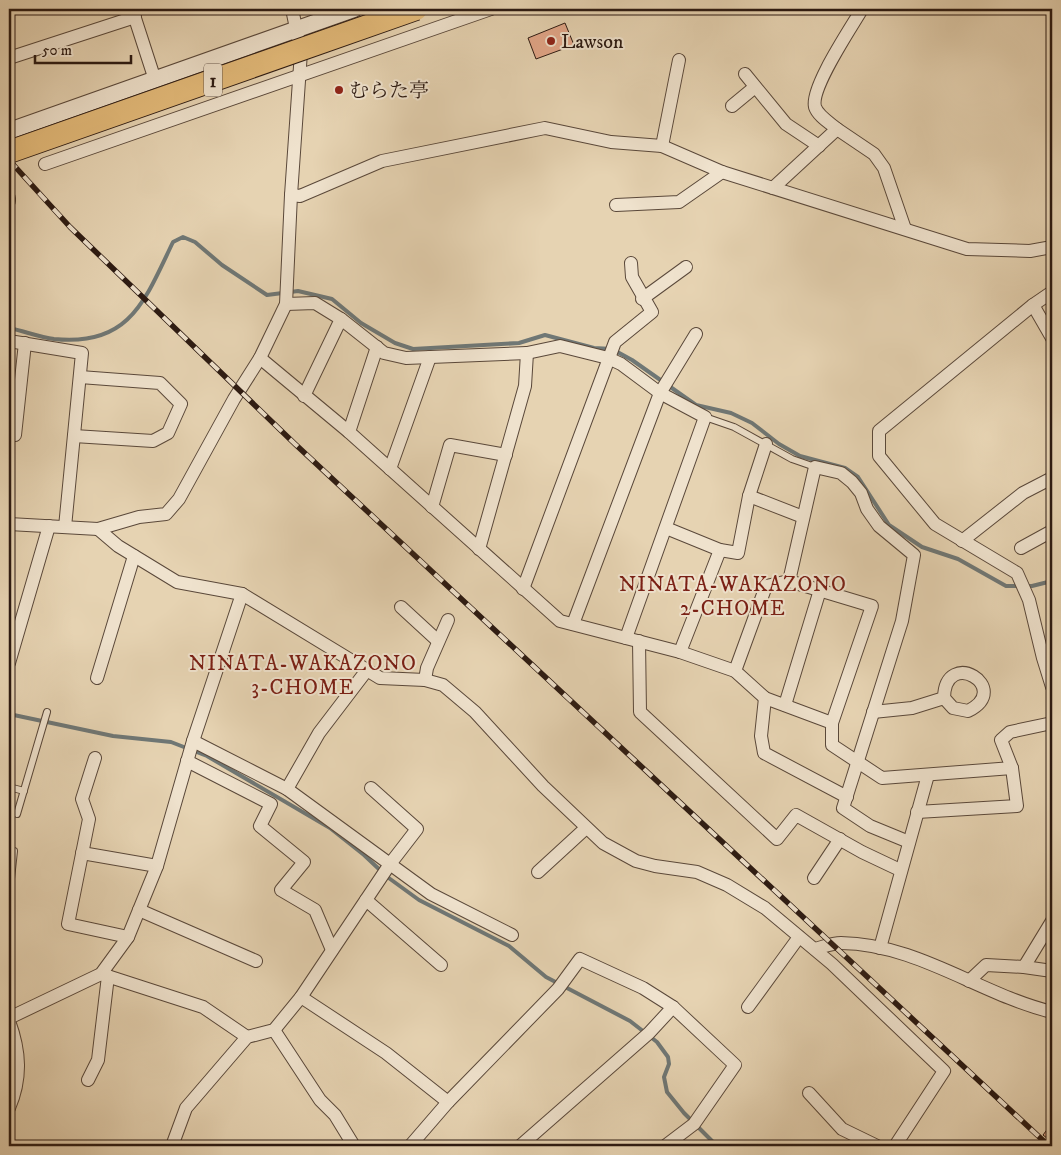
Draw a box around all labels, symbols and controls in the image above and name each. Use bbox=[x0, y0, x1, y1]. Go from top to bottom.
place label: Lawson bbox=[561, 30, 624, 55]
scale bar bbox=[35, 32, 131, 64]
marker: Lawson bbox=[545, 35, 557, 47]
text: 50 m bbox=[42, 41, 72, 60]
road number: 1 bbox=[204, 64, 222, 96]
place label: むらた亭 bbox=[349, 79, 429, 104]
marker: むらた亭 bbox=[333, 84, 345, 96]
district label: NINATA-WAKAZONO 2-CHOME bbox=[619, 572, 847, 622]
district label: NINATA-WAKAZONO 3-CHOME bbox=[189, 651, 417, 701]

